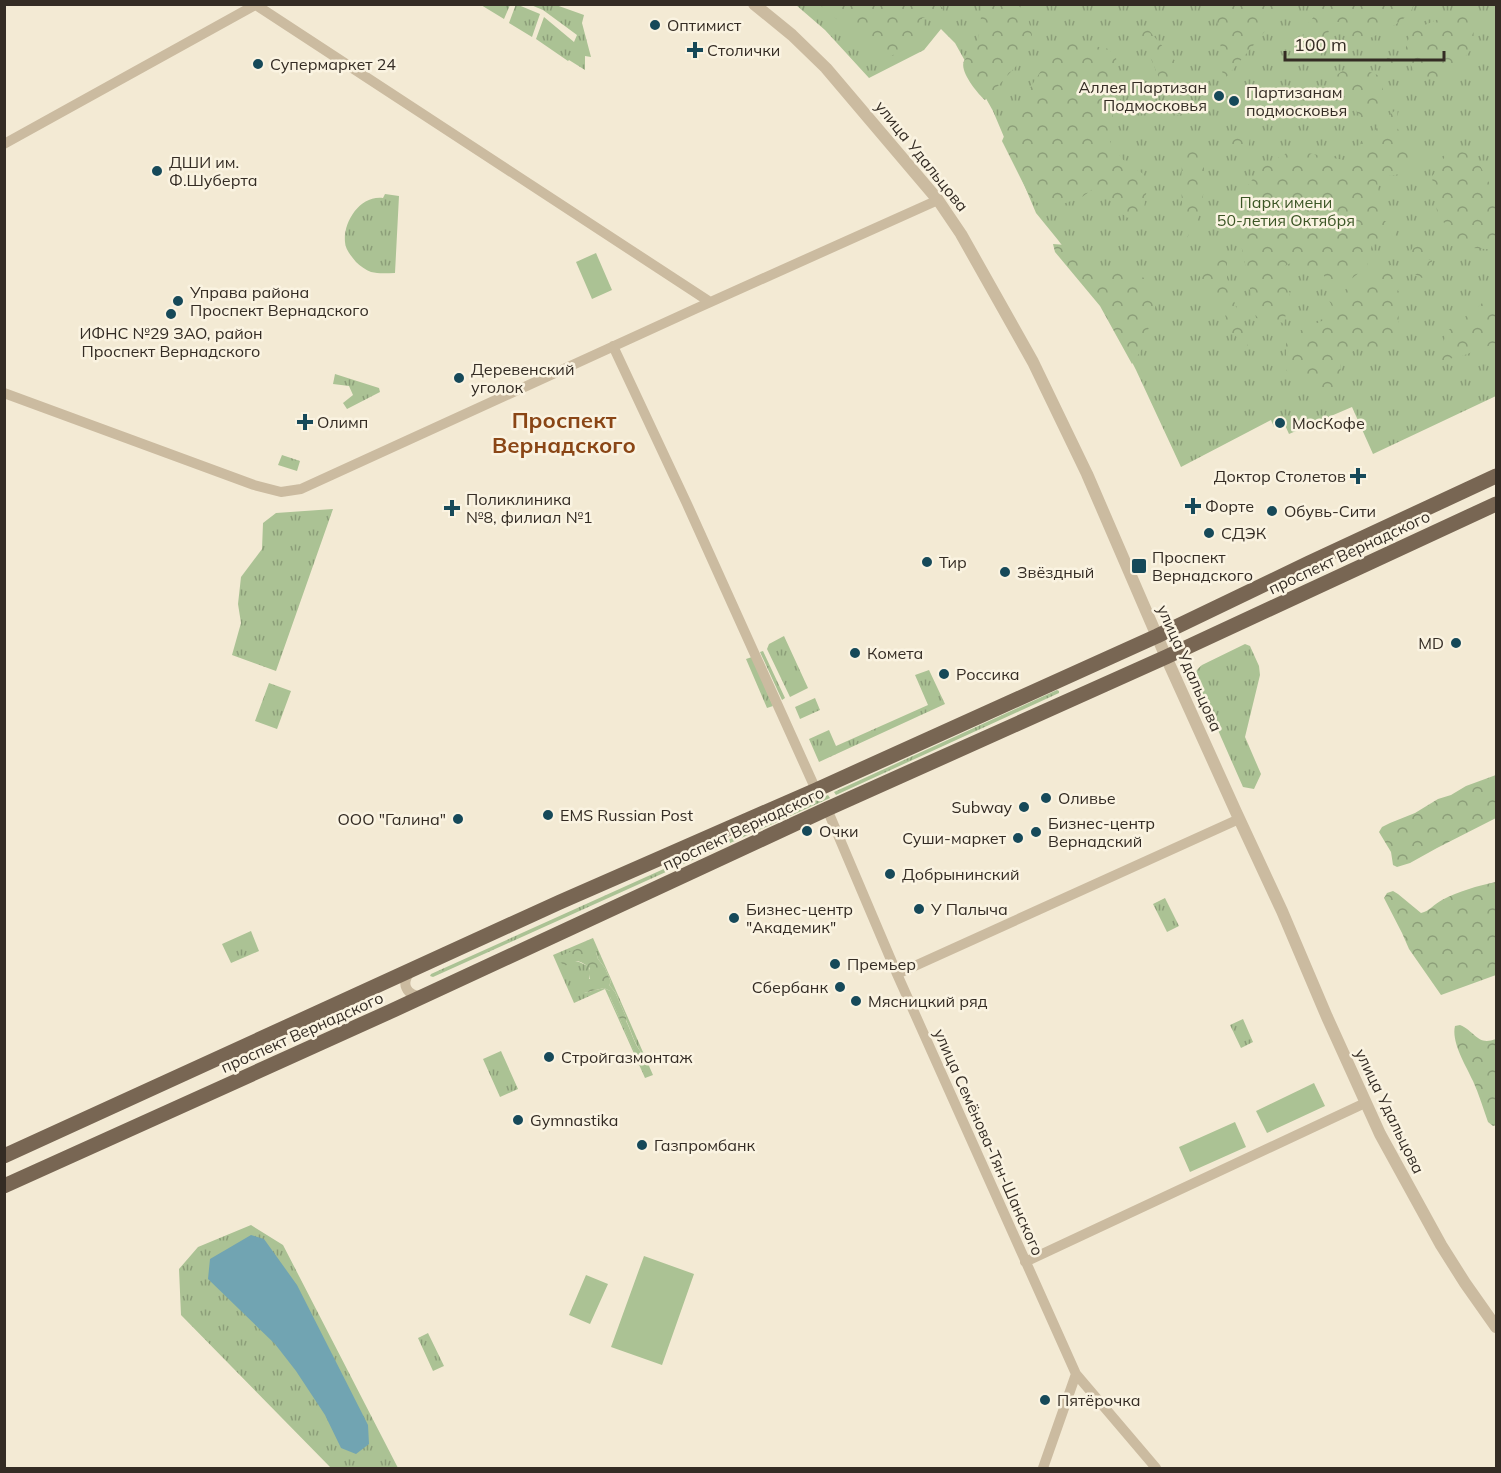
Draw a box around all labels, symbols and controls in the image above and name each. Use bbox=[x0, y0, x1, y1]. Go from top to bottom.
place label: Оптимист bbox=[667, 15, 742, 35]
marker: Оптимист bbox=[648, 18, 662, 32]
scale bar bbox=[1285, 24, 1444, 62]
text: 100 m bbox=[1294, 33, 1347, 56]
place label: Столички bbox=[707, 40, 780, 60]
marker: Столички bbox=[688, 43, 702, 57]
place label: Супермаркет 24 bbox=[270, 54, 396, 74]
marker: Супермаркет 24 bbox=[251, 57, 265, 71]
place label: Аллея Партизан Подмосковья bbox=[1079, 77, 1207, 115]
place label: Партизанам подмосковья bbox=[1246, 82, 1347, 120]
marker: Аллея Партизан Подмосковья bbox=[1212, 89, 1226, 103]
marker: Партизанам подмосковья bbox=[1227, 94, 1241, 108]
street label: улица Удальцова bbox=[871, 97, 973, 215]
place label: ДШИ им. Ф.Шуберта bbox=[169, 152, 257, 190]
marker: ДШИ им. Ф.Шуберта bbox=[150, 164, 164, 178]
park label: Парк имени 50-летия Октября bbox=[1217, 192, 1355, 230]
place label: Управа района Проспект Вернадского bbox=[189, 282, 369, 320]
marker: Управа района Проспект Вернадского bbox=[171, 294, 185, 308]
marker: ИФНС №29 ЗАО, район Проспект Вернадского bbox=[164, 307, 178, 321]
place label: ИФНС №29 ЗАО, район Проспект Вернадского bbox=[79, 323, 263, 361]
place label: Деревенский уголок bbox=[471, 359, 574, 397]
marker: Деревенский уголок bbox=[452, 371, 466, 385]
district label: Проспект Вернадского bbox=[492, 406, 636, 459]
place label: Олимп bbox=[317, 412, 368, 432]
place label: МосКофе bbox=[1292, 413, 1365, 433]
marker: Олимп bbox=[298, 415, 312, 429]
marker: МосКофе bbox=[1273, 416, 1287, 430]
place label: Доктор Столетов bbox=[1214, 466, 1346, 486]
marker: Доктор Столетов bbox=[1351, 469, 1365, 483]
place label: Поликлиника №8, филиал №1 bbox=[466, 489, 593, 527]
place label: Форте bbox=[1205, 496, 1254, 516]
marker: Поликлиника №8, филиал №1 bbox=[443, 499, 461, 517]
marker: Форте bbox=[1186, 499, 1200, 513]
place label: Обувь-Сити bbox=[1284, 501, 1376, 521]
marker: Обувь-Сити bbox=[1265, 504, 1279, 518]
street label: проспект Вернадского bbox=[1265, 506, 1433, 598]
place label: СДЭК bbox=[1221, 523, 1267, 543]
marker: СДЭК bbox=[1202, 526, 1216, 540]
place label: Проспект Вернадского bbox=[1152, 547, 1253, 585]
place label: Тир bbox=[939, 552, 967, 572]
marker: Тир bbox=[920, 555, 934, 569]
marker: Проспект Вернадского bbox=[1130, 557, 1148, 575]
place label: Звёздный bbox=[1017, 562, 1094, 582]
marker: Звёздный bbox=[998, 565, 1012, 579]
street label: улица Удальцова bbox=[1153, 601, 1227, 735]
place label: MD bbox=[1418, 633, 1444, 653]
marker: MD bbox=[1449, 636, 1463, 650]
place label: Комета bbox=[867, 643, 923, 663]
marker: Комета bbox=[848, 646, 862, 660]
place label: Россика bbox=[956, 664, 1020, 684]
marker: Россика bbox=[937, 667, 951, 681]
street label: проспект Вернадского bbox=[659, 782, 827, 874]
place label: Оливье bbox=[1058, 788, 1116, 808]
marker: Оливье bbox=[1039, 791, 1053, 805]
place label: Subway bbox=[952, 797, 1012, 817]
marker: Subway bbox=[1017, 800, 1031, 814]
place label: EMS Russian Post bbox=[560, 805, 693, 825]
marker: EMS Russian Post bbox=[541, 808, 555, 822]
place label: ООО "Галина" bbox=[338, 809, 446, 829]
marker: ООО "Галина" bbox=[451, 812, 465, 826]
place label: Бизнес-центр Вернадский bbox=[1048, 813, 1155, 851]
place label: Очки bbox=[819, 821, 859, 841]
marker: Очки bbox=[800, 824, 814, 838]
marker: Бизнес-центр Вернадский bbox=[1029, 825, 1043, 839]
place label: Суши-маркет bbox=[902, 828, 1007, 848]
marker: Суши-маркет bbox=[1011, 831, 1025, 845]
place label: Добрынинский bbox=[902, 864, 1020, 884]
marker: Добрынинский bbox=[883, 867, 897, 881]
place label: Бизнес-центр "Академик" bbox=[746, 899, 853, 937]
place label: У Палыча bbox=[930, 899, 1008, 919]
marker: У Палыча bbox=[912, 902, 926, 916]
marker: Бизнес-центр "Академик" bbox=[727, 911, 741, 925]
place label: Премьер bbox=[847, 954, 916, 974]
marker: Премьер bbox=[828, 957, 842, 971]
place label: Сбербанк bbox=[752, 977, 828, 997]
marker: Сбербанк bbox=[833, 980, 847, 994]
street label: проспект Вернадского bbox=[218, 987, 386, 1077]
place label: Мясницкий ряд bbox=[868, 991, 988, 1011]
marker: Мясницкий ряд bbox=[849, 994, 863, 1008]
street label: улица Семёнова-Тян-Шанского bbox=[930, 1025, 1048, 1259]
street label: улица Удальцова bbox=[1351, 1045, 1429, 1177]
place label: Стройгазмонтаж bbox=[561, 1047, 692, 1067]
marker: Стройгазмонтаж bbox=[542, 1050, 556, 1064]
place label: Gymnastika bbox=[530, 1110, 618, 1130]
marker: Gymnastika bbox=[511, 1113, 525, 1127]
place label: Газпромбанк bbox=[654, 1135, 756, 1155]
marker: Газпромбанк bbox=[635, 1138, 649, 1152]
place label: Пятёрочка bbox=[1057, 1390, 1141, 1410]
marker: Пятёрочка bbox=[1038, 1393, 1052, 1407]

